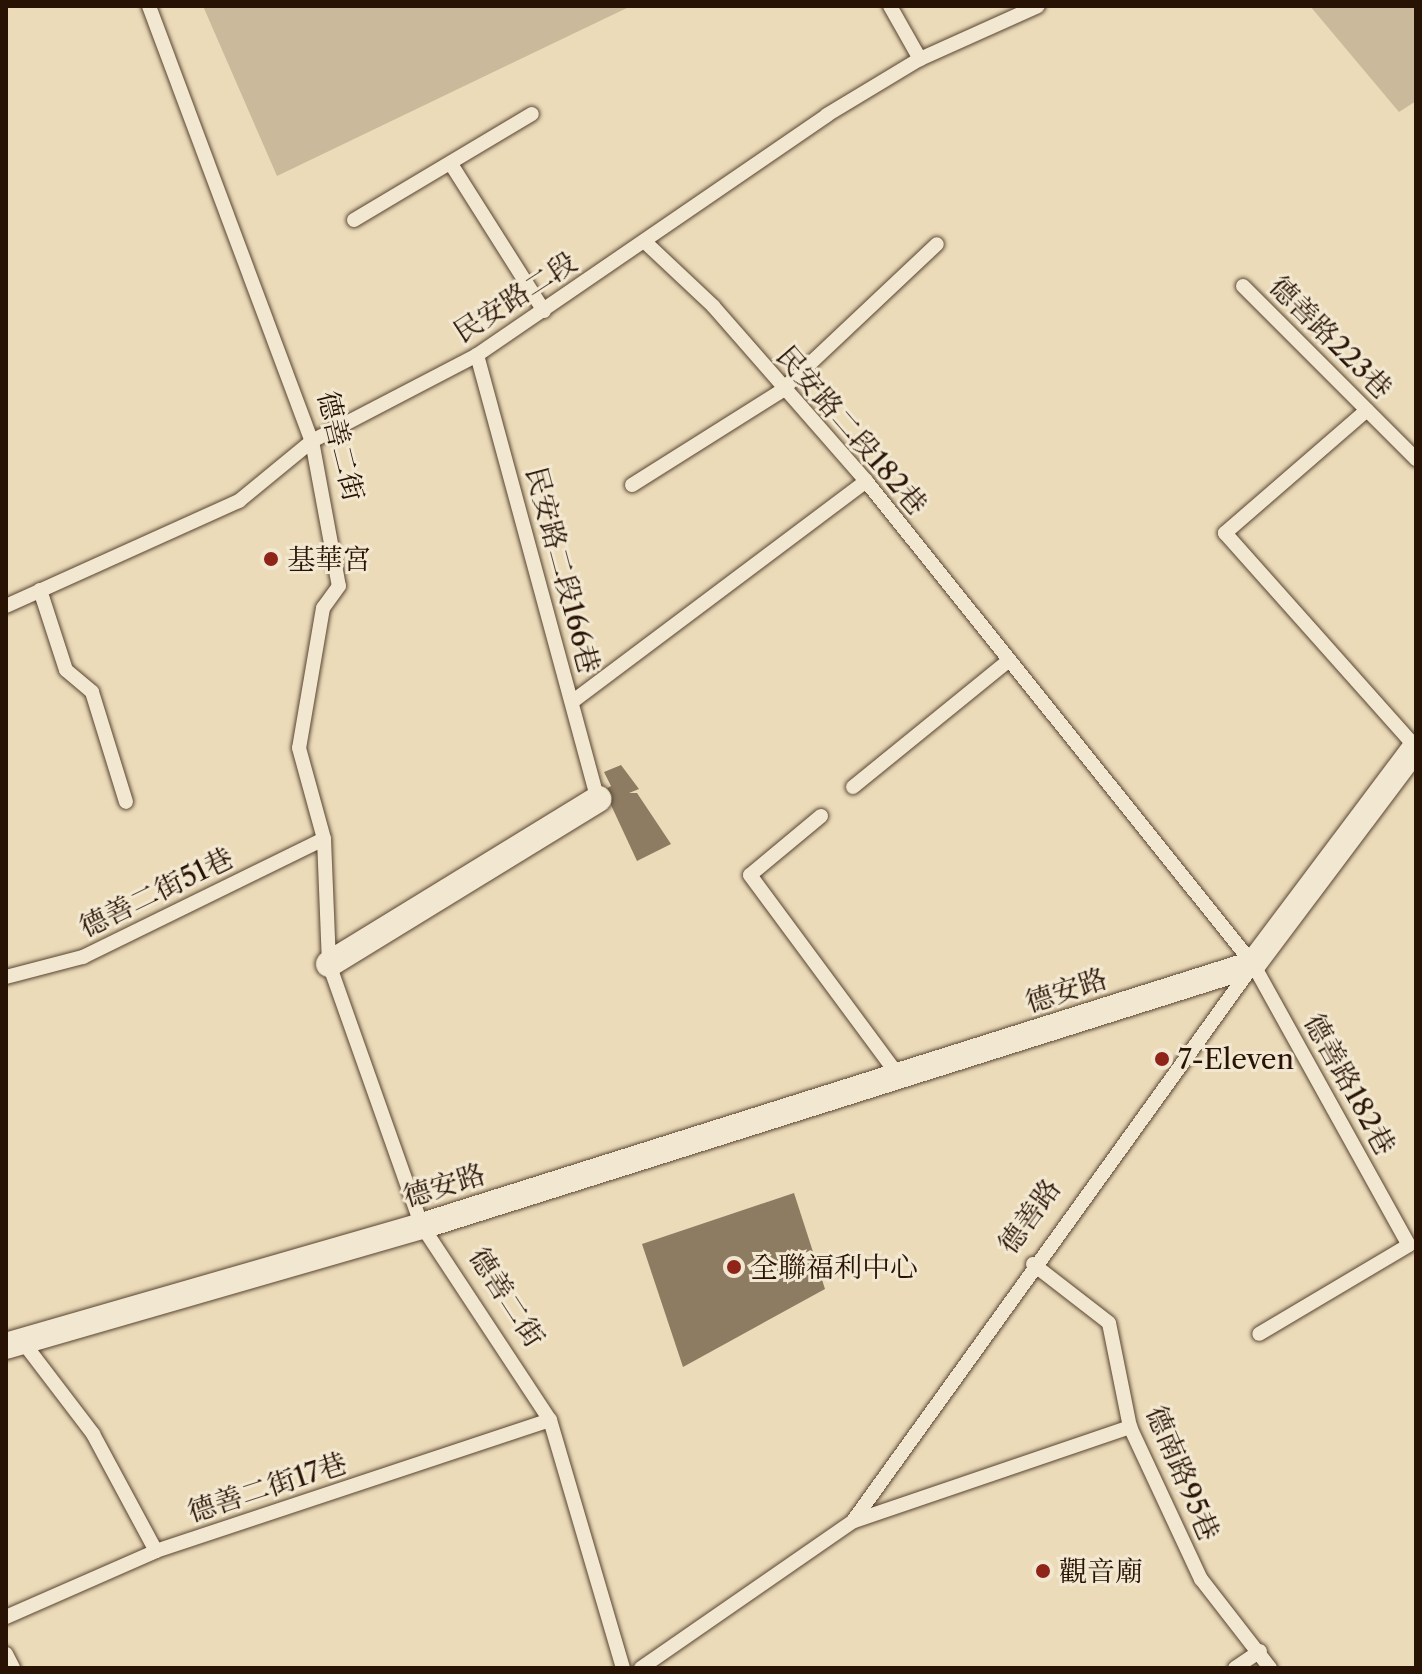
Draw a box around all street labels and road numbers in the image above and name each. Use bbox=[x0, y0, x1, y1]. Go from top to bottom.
street label: 民安路二段 bbox=[447, 245, 583, 349]
street label: 德善路223巷 bbox=[1263, 269, 1399, 405]
street label: 民安路二段182巷 bbox=[770, 339, 934, 521]
street label: 德善二街 bbox=[311, 388, 371, 504]
street label: 民安路二段166巷 bbox=[519, 463, 607, 677]
street label: 德善二街51巷 bbox=[74, 840, 238, 944]
street label: 德安路 bbox=[1021, 961, 1111, 1019]
street label: 德善路182巷 bbox=[1297, 1007, 1403, 1161]
street label: 德安路 bbox=[399, 1157, 489, 1213]
street label: 德善路 bbox=[991, 1172, 1067, 1260]
street label: 德善二街 bbox=[462, 1241, 552, 1353]
street label: 德南路95巷 bbox=[1139, 1400, 1227, 1546]
street label: 德善二街17巷 bbox=[183, 1445, 351, 1529]

